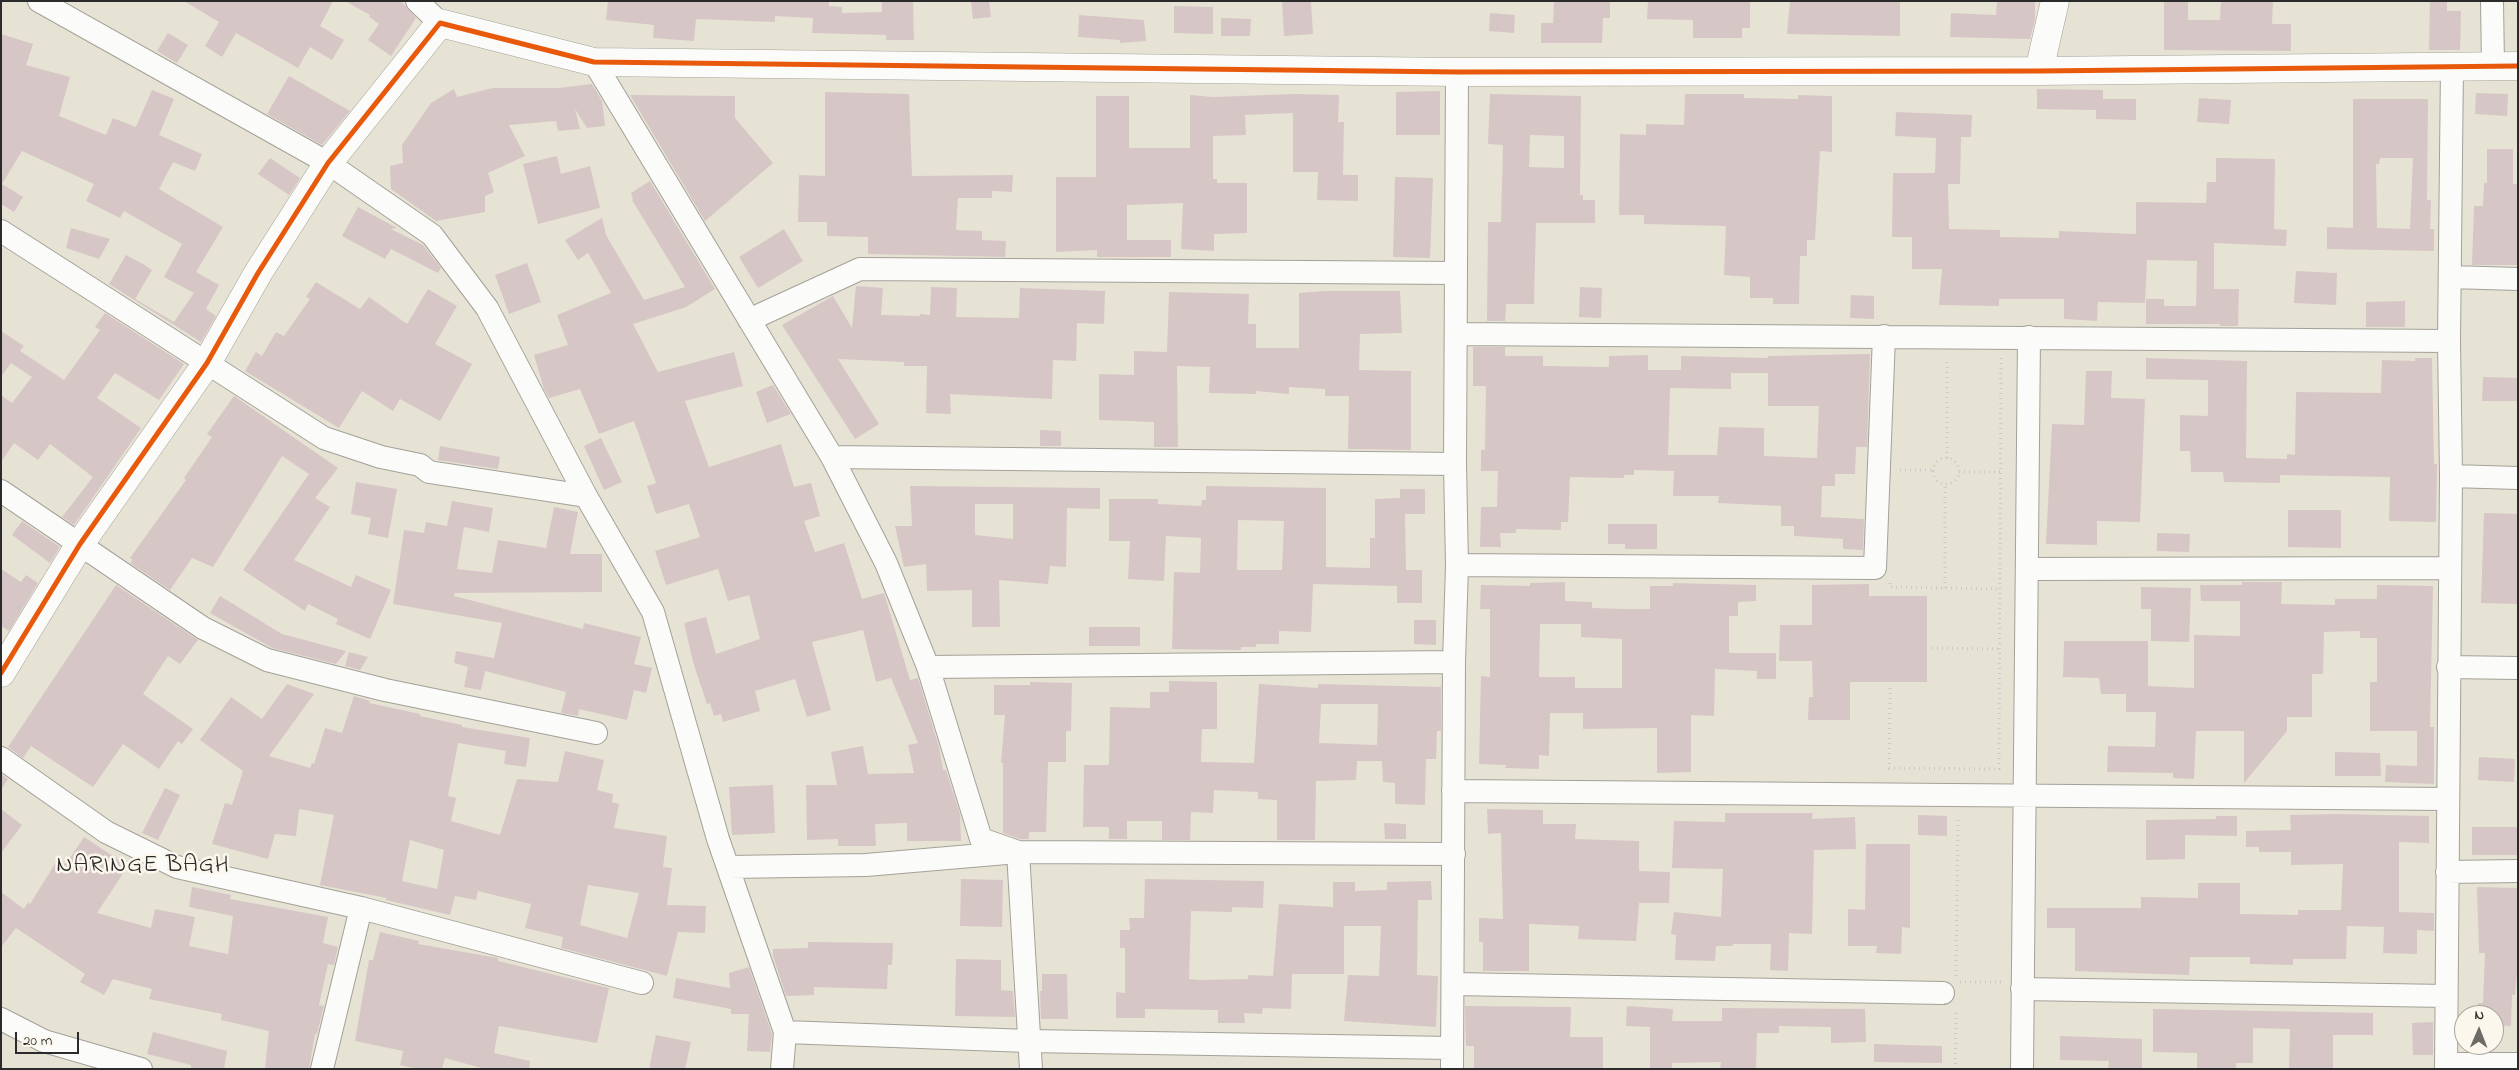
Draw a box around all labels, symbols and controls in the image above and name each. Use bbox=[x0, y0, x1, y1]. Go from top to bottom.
district label: NARINGE BAGH bbox=[55, 853, 231, 881]
north arrow bbox=[2454, 1005, 2504, 1055]
text: N bbox=[2474, 1005, 2484, 1026]
scale bar bbox=[18, 1022, 81, 1054]
text: 20 m bbox=[23, 1030, 52, 1052]

